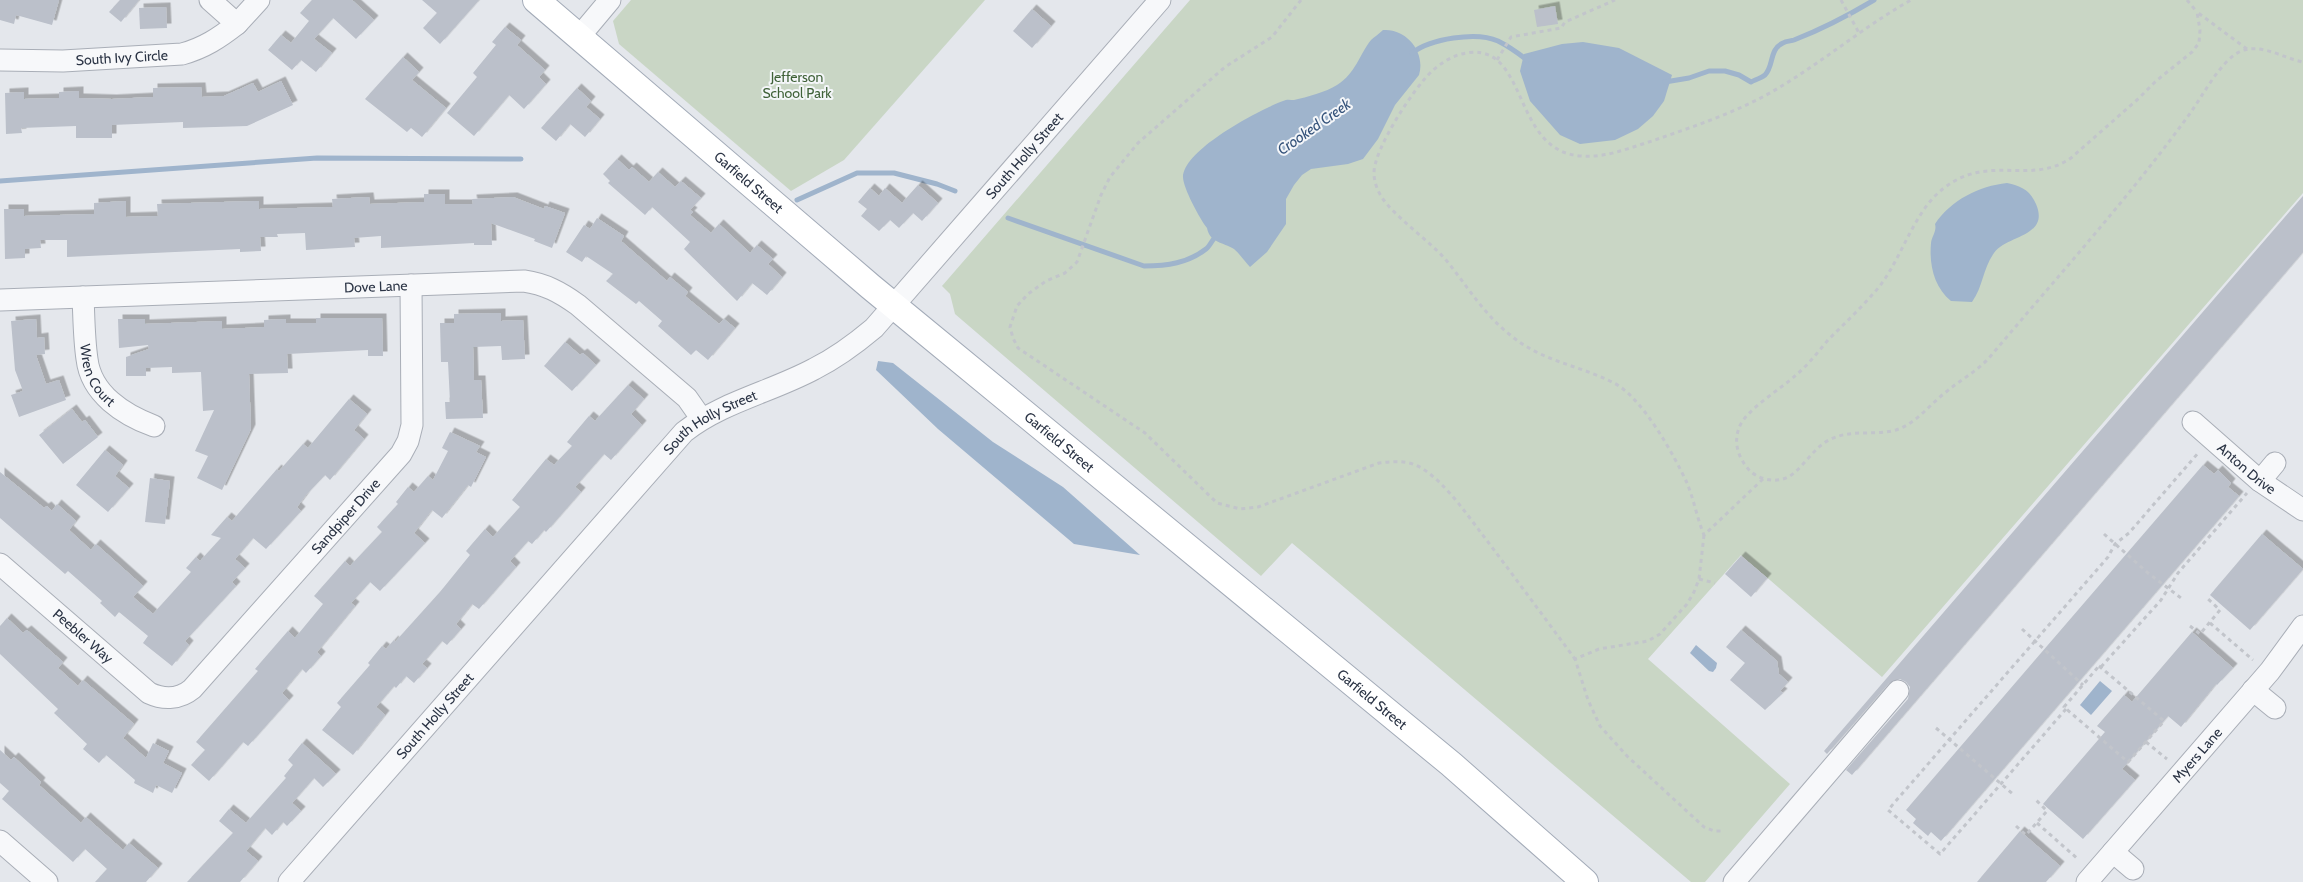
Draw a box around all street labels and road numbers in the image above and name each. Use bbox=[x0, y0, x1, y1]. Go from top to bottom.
street label: South Ivy Circle bbox=[75, 46, 169, 69]
street label: South Holly Street bbox=[982, 109, 1067, 203]
street label: Garfield Street bbox=[710, 148, 787, 217]
street label: Dove Lane bbox=[344, 276, 408, 297]
street label: Wren Court bbox=[76, 343, 119, 410]
street label: South Holly Street bbox=[659, 386, 760, 458]
street label: Garfield Street bbox=[1021, 408, 1098, 476]
street label: Anton Drive bbox=[2214, 439, 2279, 498]
street label: Sandpiper Drive bbox=[307, 475, 384, 558]
street label: Peebler Way bbox=[49, 605, 117, 667]
street label: Garfield Street bbox=[1333, 665, 1411, 733]
street label: South Holly Street bbox=[392, 669, 478, 763]
street label: Myers Lane bbox=[2168, 724, 2226, 786]

